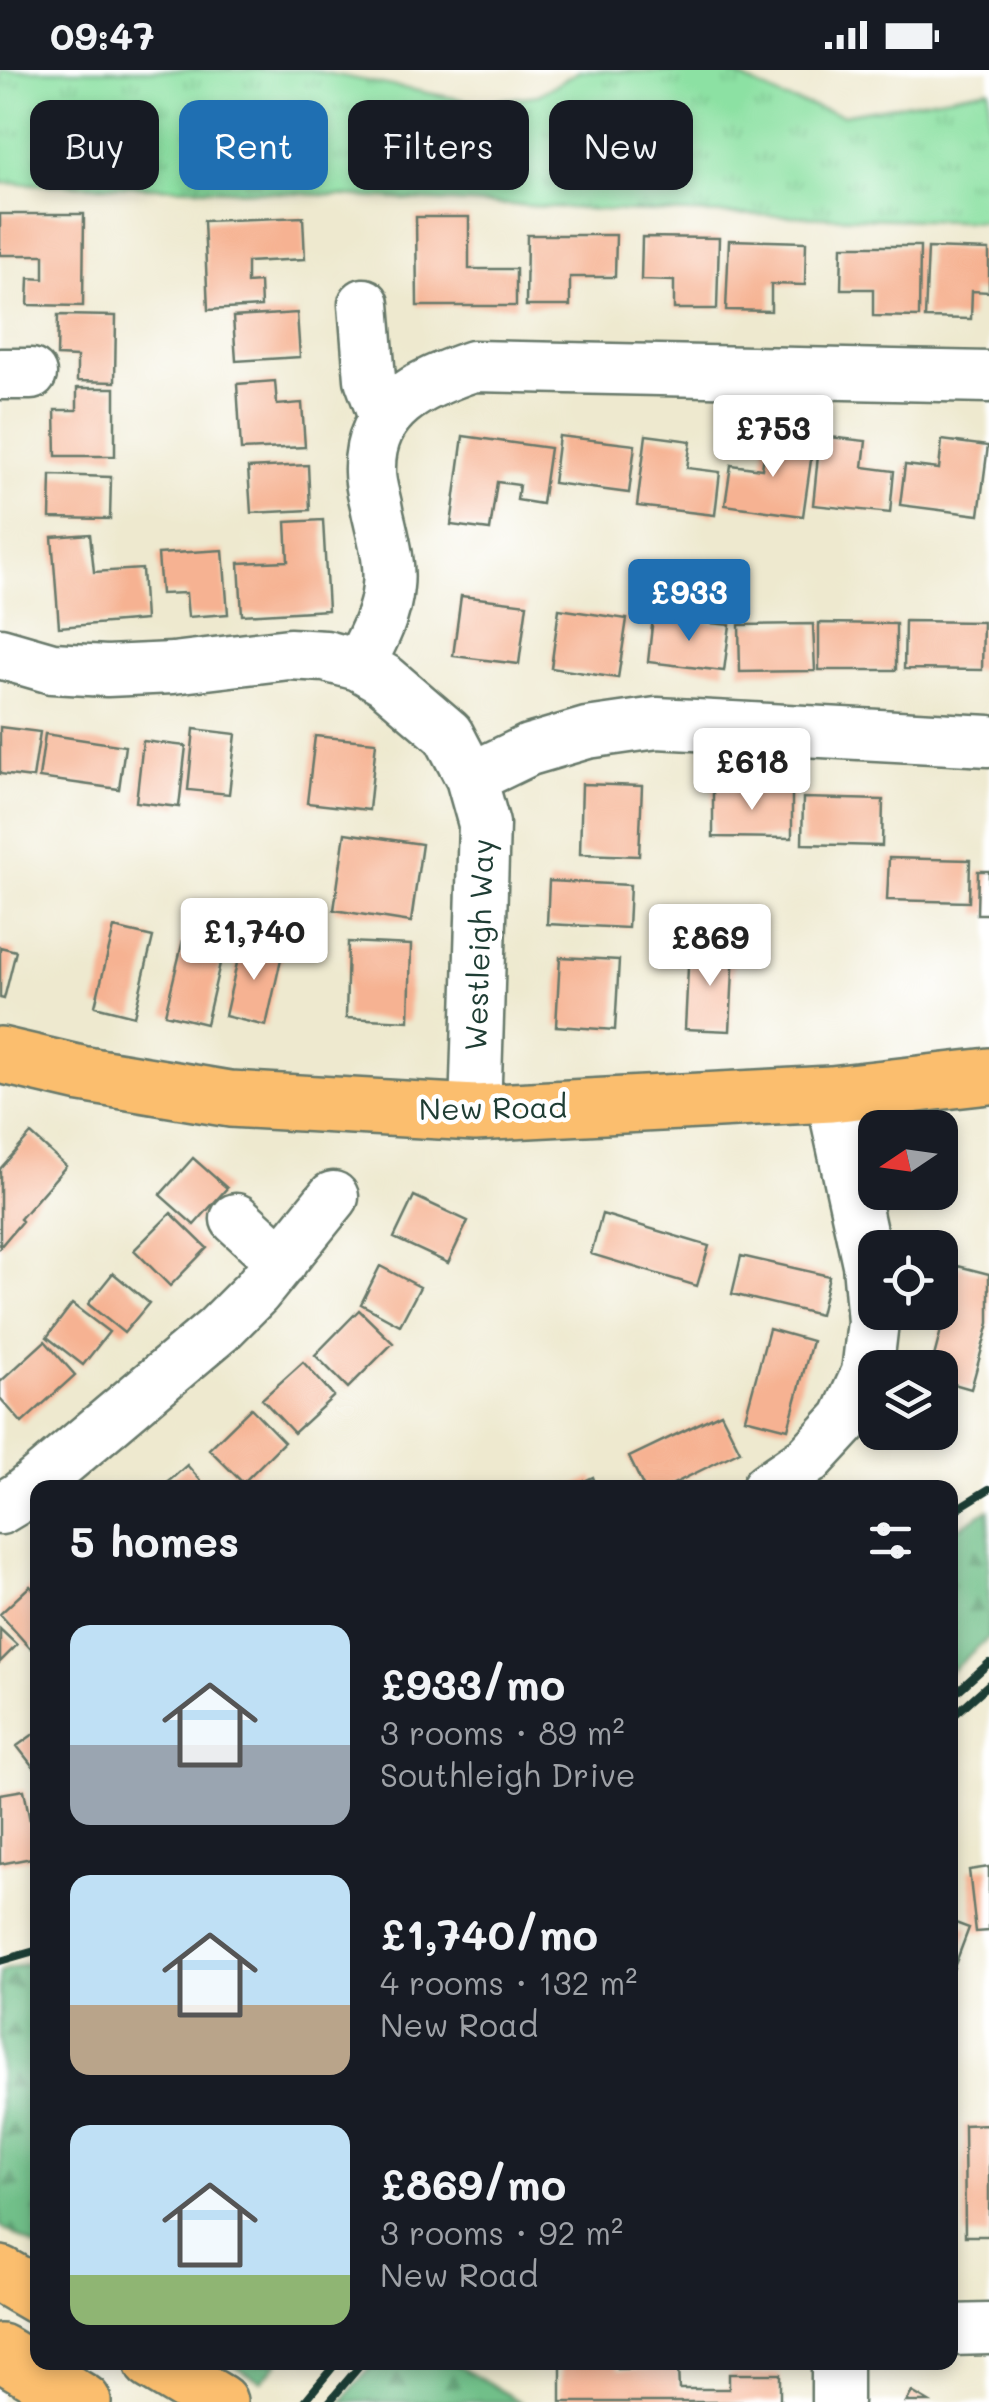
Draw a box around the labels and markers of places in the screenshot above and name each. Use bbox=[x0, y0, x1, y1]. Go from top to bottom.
pin: £753 bbox=[714, 395, 832, 480]
pin: £933 bbox=[630, 559, 748, 644]
pin: £618 bbox=[693, 728, 811, 813]
pin: £1,740 bbox=[173, 898, 335, 983]
pin: £869 bbox=[651, 904, 769, 989]

